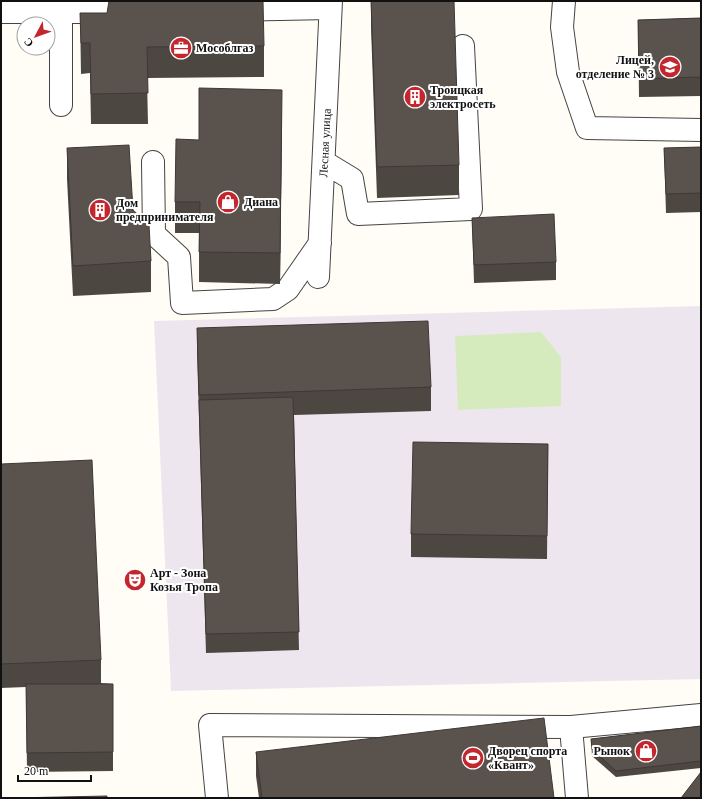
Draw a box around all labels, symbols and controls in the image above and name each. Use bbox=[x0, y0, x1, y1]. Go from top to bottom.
north arrow bbox=[16, 16, 56, 56]
office icon: Мособлгаз bbox=[168, 35, 194, 61]
text: С bbox=[21, 36, 36, 49]
place label: Мособлгаз bbox=[196, 41, 253, 55]
place label: Лицей, отделение № 3 bbox=[576, 53, 654, 81]
school or university icon: Лицей, отделение № 3 bbox=[657, 54, 683, 80]
place label: Троицкая электросеть bbox=[430, 83, 496, 111]
building icon: Троицкая электросеть bbox=[402, 84, 428, 110]
street label: Лесная улица bbox=[316, 108, 334, 178]
shop icon: Диана bbox=[215, 189, 241, 215]
place label: Диана bbox=[244, 195, 278, 209]
place label: Дом предпринимателя bbox=[116, 196, 214, 224]
building icon: Дом предпринимателя bbox=[87, 197, 113, 223]
place label: Арт - Зона Козья Тропа bbox=[150, 566, 218, 594]
theatre icon: Арт - Зона Козья Тропа bbox=[122, 567, 148, 593]
shop icon: Рынок bbox=[633, 738, 659, 764]
place label: Дворец спорта «Квант» bbox=[488, 744, 567, 772]
place label: Рынок bbox=[593, 744, 630, 758]
sports icon: Дворец спорта «Квант» bbox=[460, 745, 486, 771]
scale bar bbox=[18, 757, 91, 783]
text: 20 m bbox=[24, 764, 49, 778]

